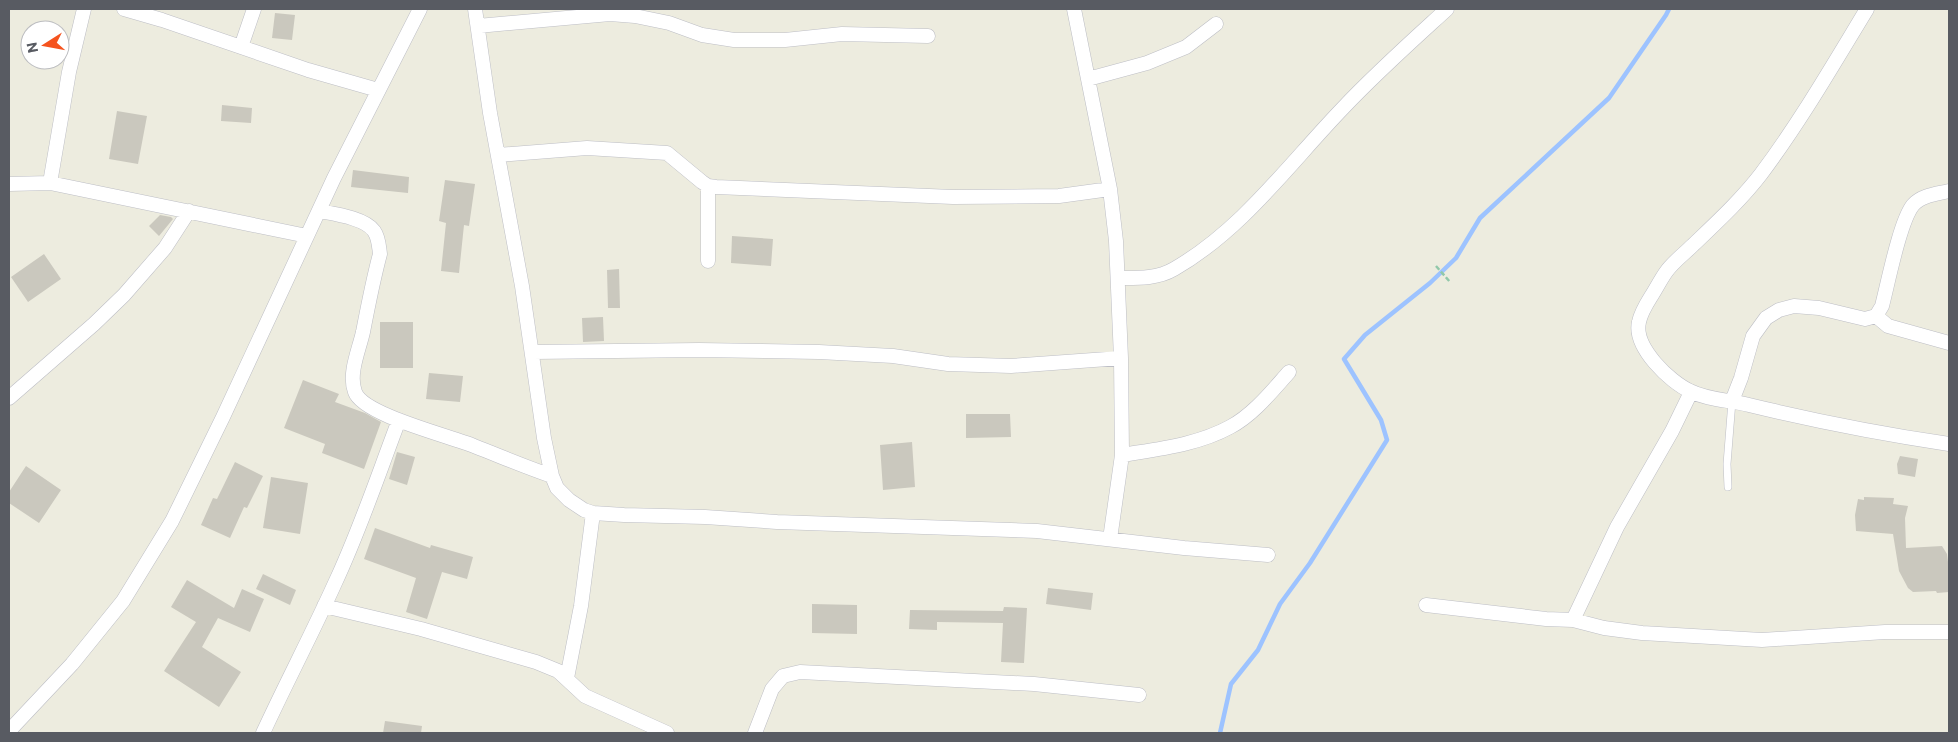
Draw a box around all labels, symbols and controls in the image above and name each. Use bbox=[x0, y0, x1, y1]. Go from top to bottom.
north arrow bbox=[20, 20, 70, 70]
text: N bbox=[22, 41, 41, 54]

